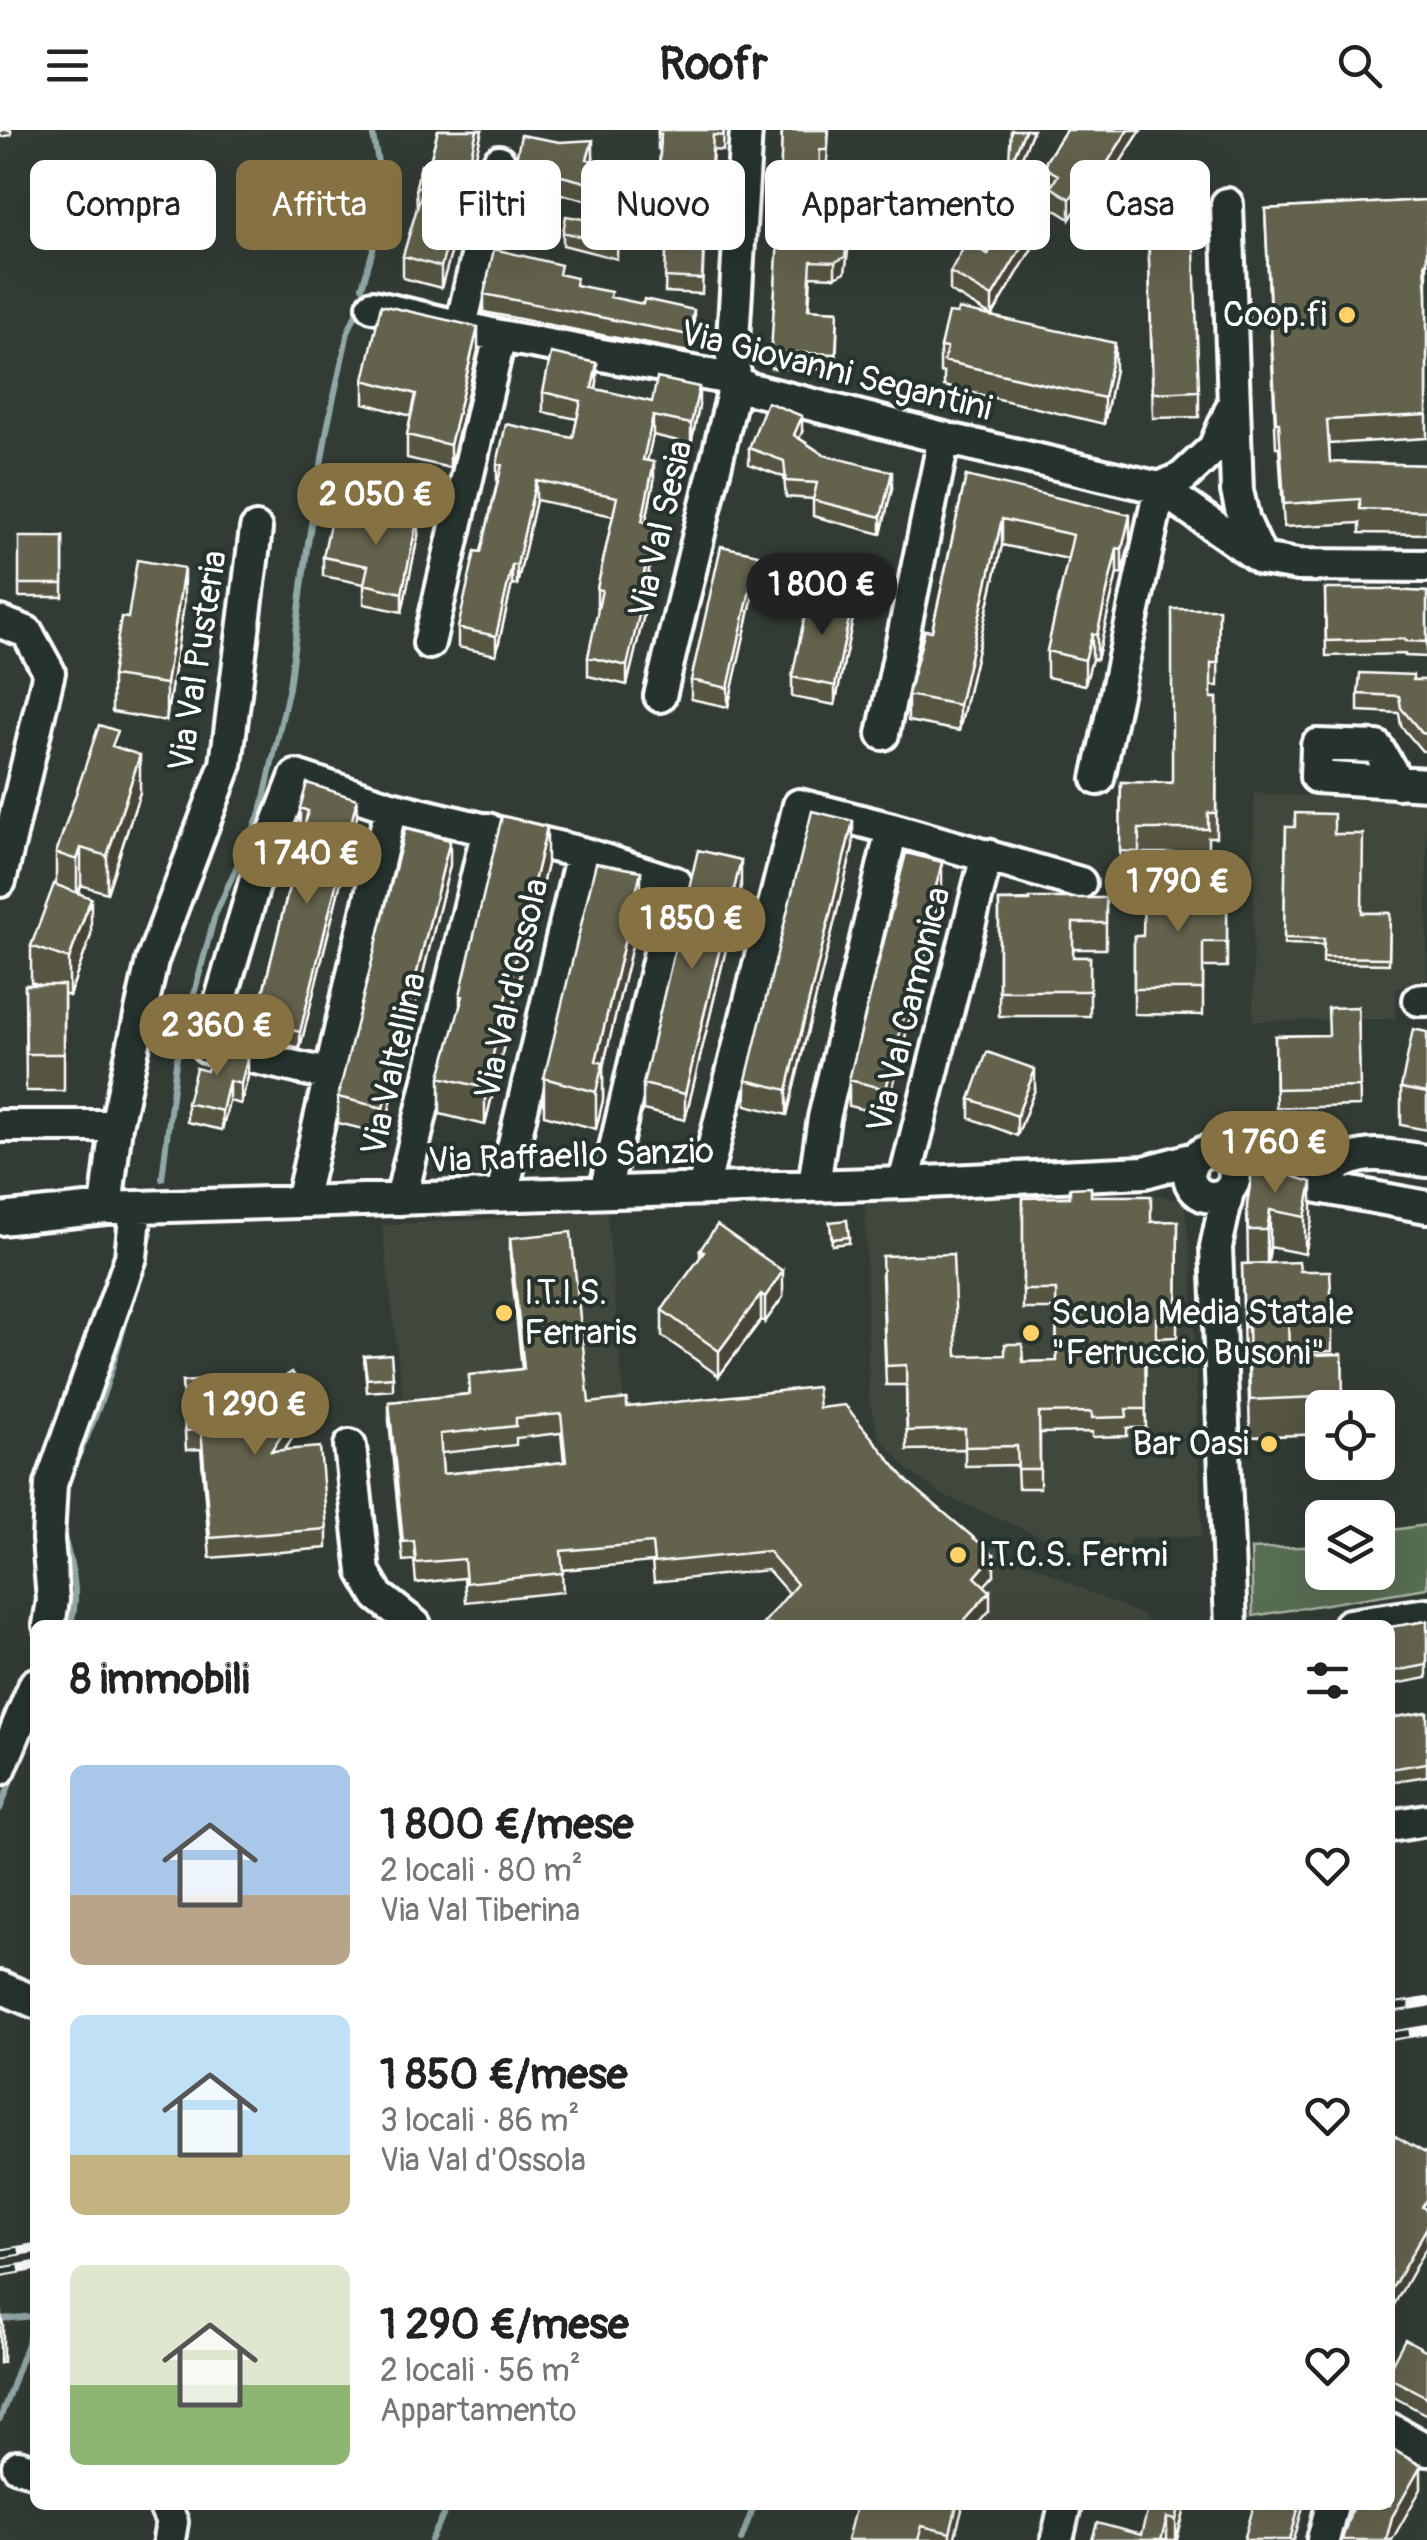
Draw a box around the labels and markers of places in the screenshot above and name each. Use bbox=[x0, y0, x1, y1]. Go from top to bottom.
place label: Coop.fi bbox=[1223, 293, 1327, 337]
marker: Coop.fi bbox=[1336, 304, 1358, 326]
pin: 2 050 € bbox=[284, 463, 468, 548]
pin: 1 800 € bbox=[730, 553, 914, 638]
pin: 1 740 € bbox=[215, 822, 399, 907]
pin: 1 790 € bbox=[1086, 850, 1270, 935]
pin: 1 850 € bbox=[600, 887, 784, 972]
pin: 2 360 € bbox=[125, 994, 309, 1079]
pin: 1 760 € bbox=[1183, 1111, 1367, 1196]
place label: I.T.I.S. Ferraris bbox=[524, 1271, 637, 1355]
place label: Scuola Media Statale "Ferruccio Busoni" bbox=[1051, 1291, 1353, 1375]
marker: I.T.I.S. Ferraris bbox=[493, 1302, 515, 1324]
marker: Scuola Media Statale "Ferruccio Busoni" bbox=[1020, 1322, 1042, 1344]
pin: 1 290 € bbox=[163, 1373, 347, 1458]
place label: Bar Oasi bbox=[1132, 1422, 1249, 1466]
marker: Bar Oasi bbox=[1258, 1433, 1280, 1455]
place label: I.T.C.S. Fermi bbox=[978, 1533, 1168, 1577]
marker: I.T.C.S. Fermi bbox=[947, 1544, 969, 1566]

